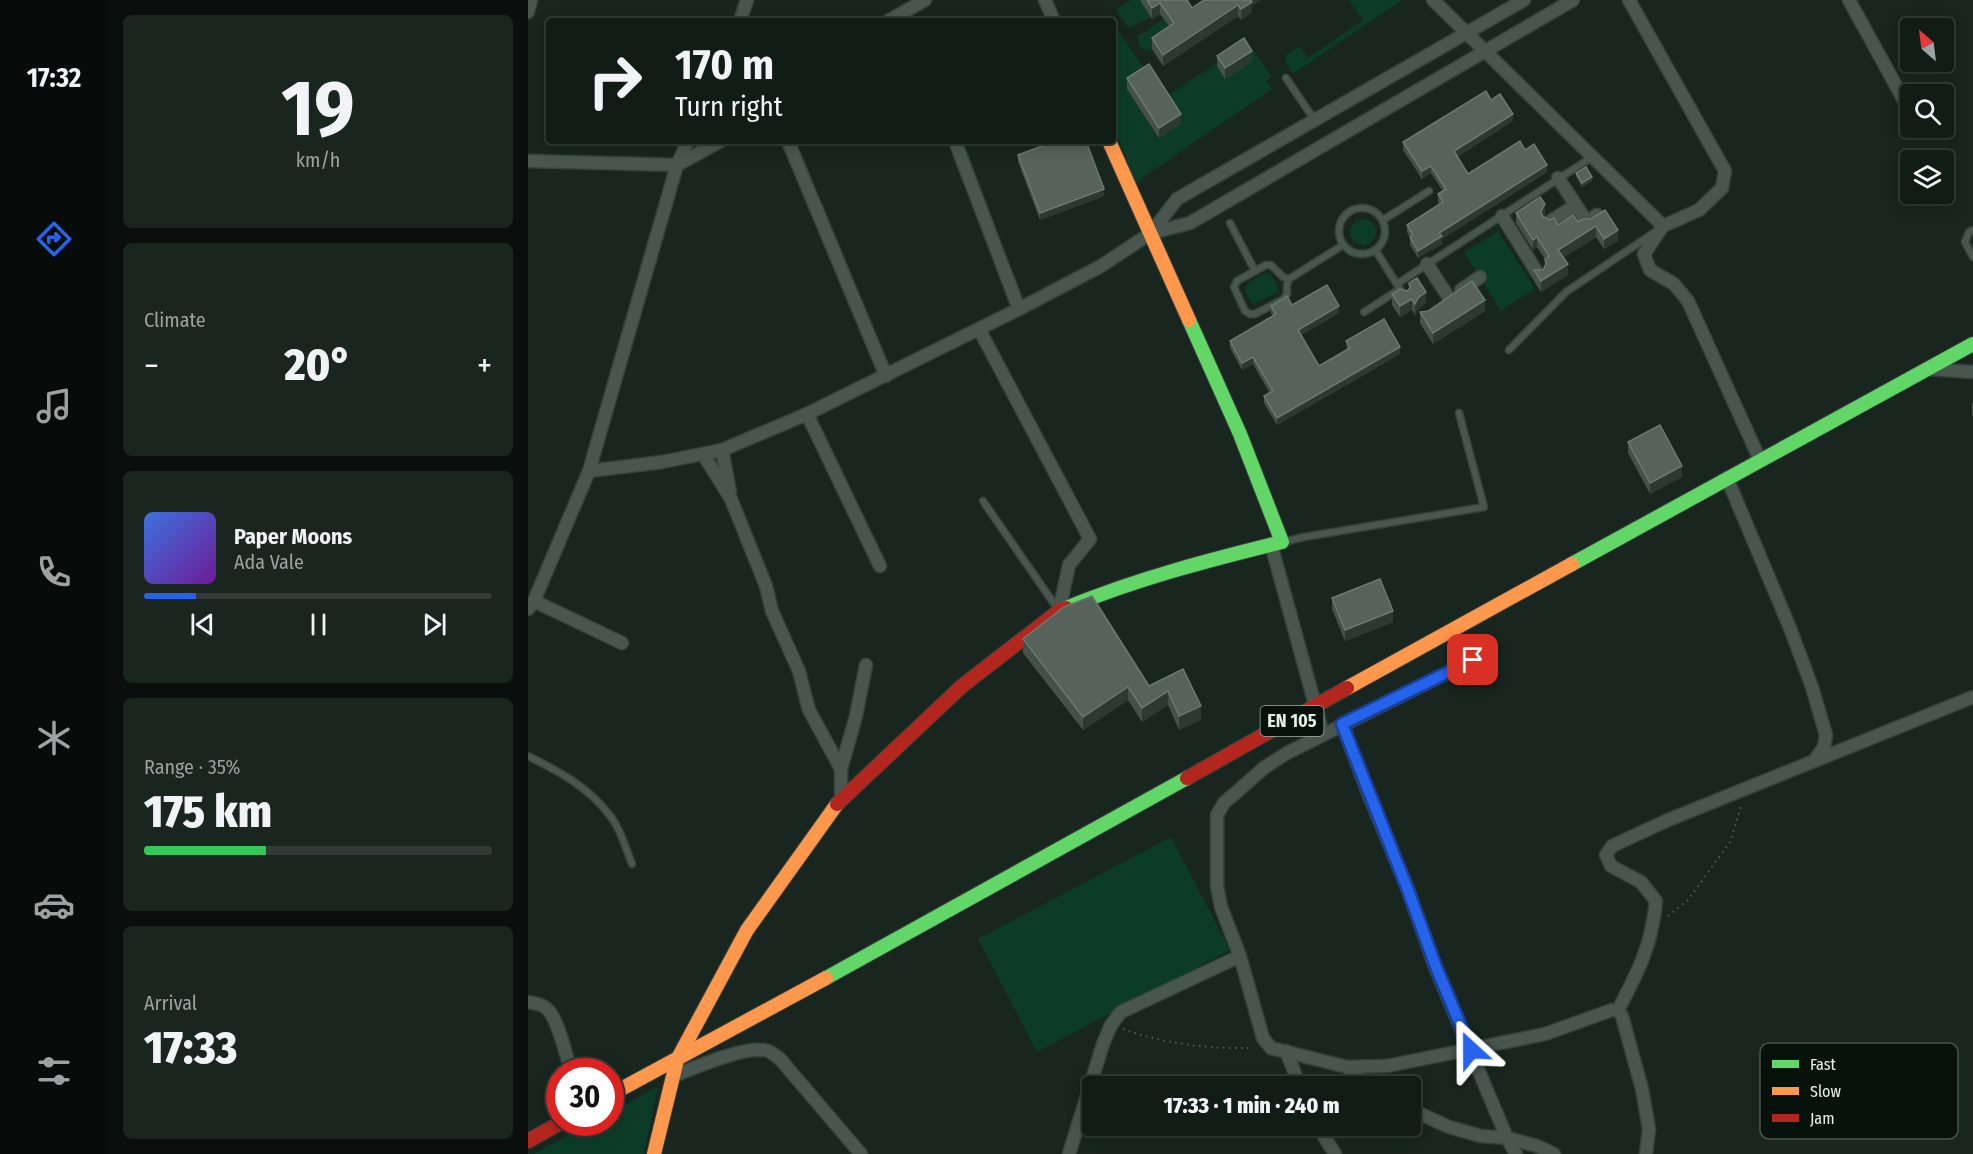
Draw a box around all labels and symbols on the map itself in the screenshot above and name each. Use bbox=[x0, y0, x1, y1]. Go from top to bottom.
north arrow bbox=[1900, 18, 1954, 72]
pin bbox=[1447, 634, 1498, 685]
road number: EN 105 bbox=[1260, 706, 1323, 736]
position arrow bbox=[1439, 1018, 1503, 1082]
legend bbox=[1760, 1043, 1958, 1139]
text: Fast bbox=[1810, 1055, 1837, 1074]
speed limit sign: 30 bbox=[546, 1058, 624, 1136]
text: Slow bbox=[1810, 1082, 1841, 1101]
text: Jam bbox=[1810, 1109, 1835, 1128]

